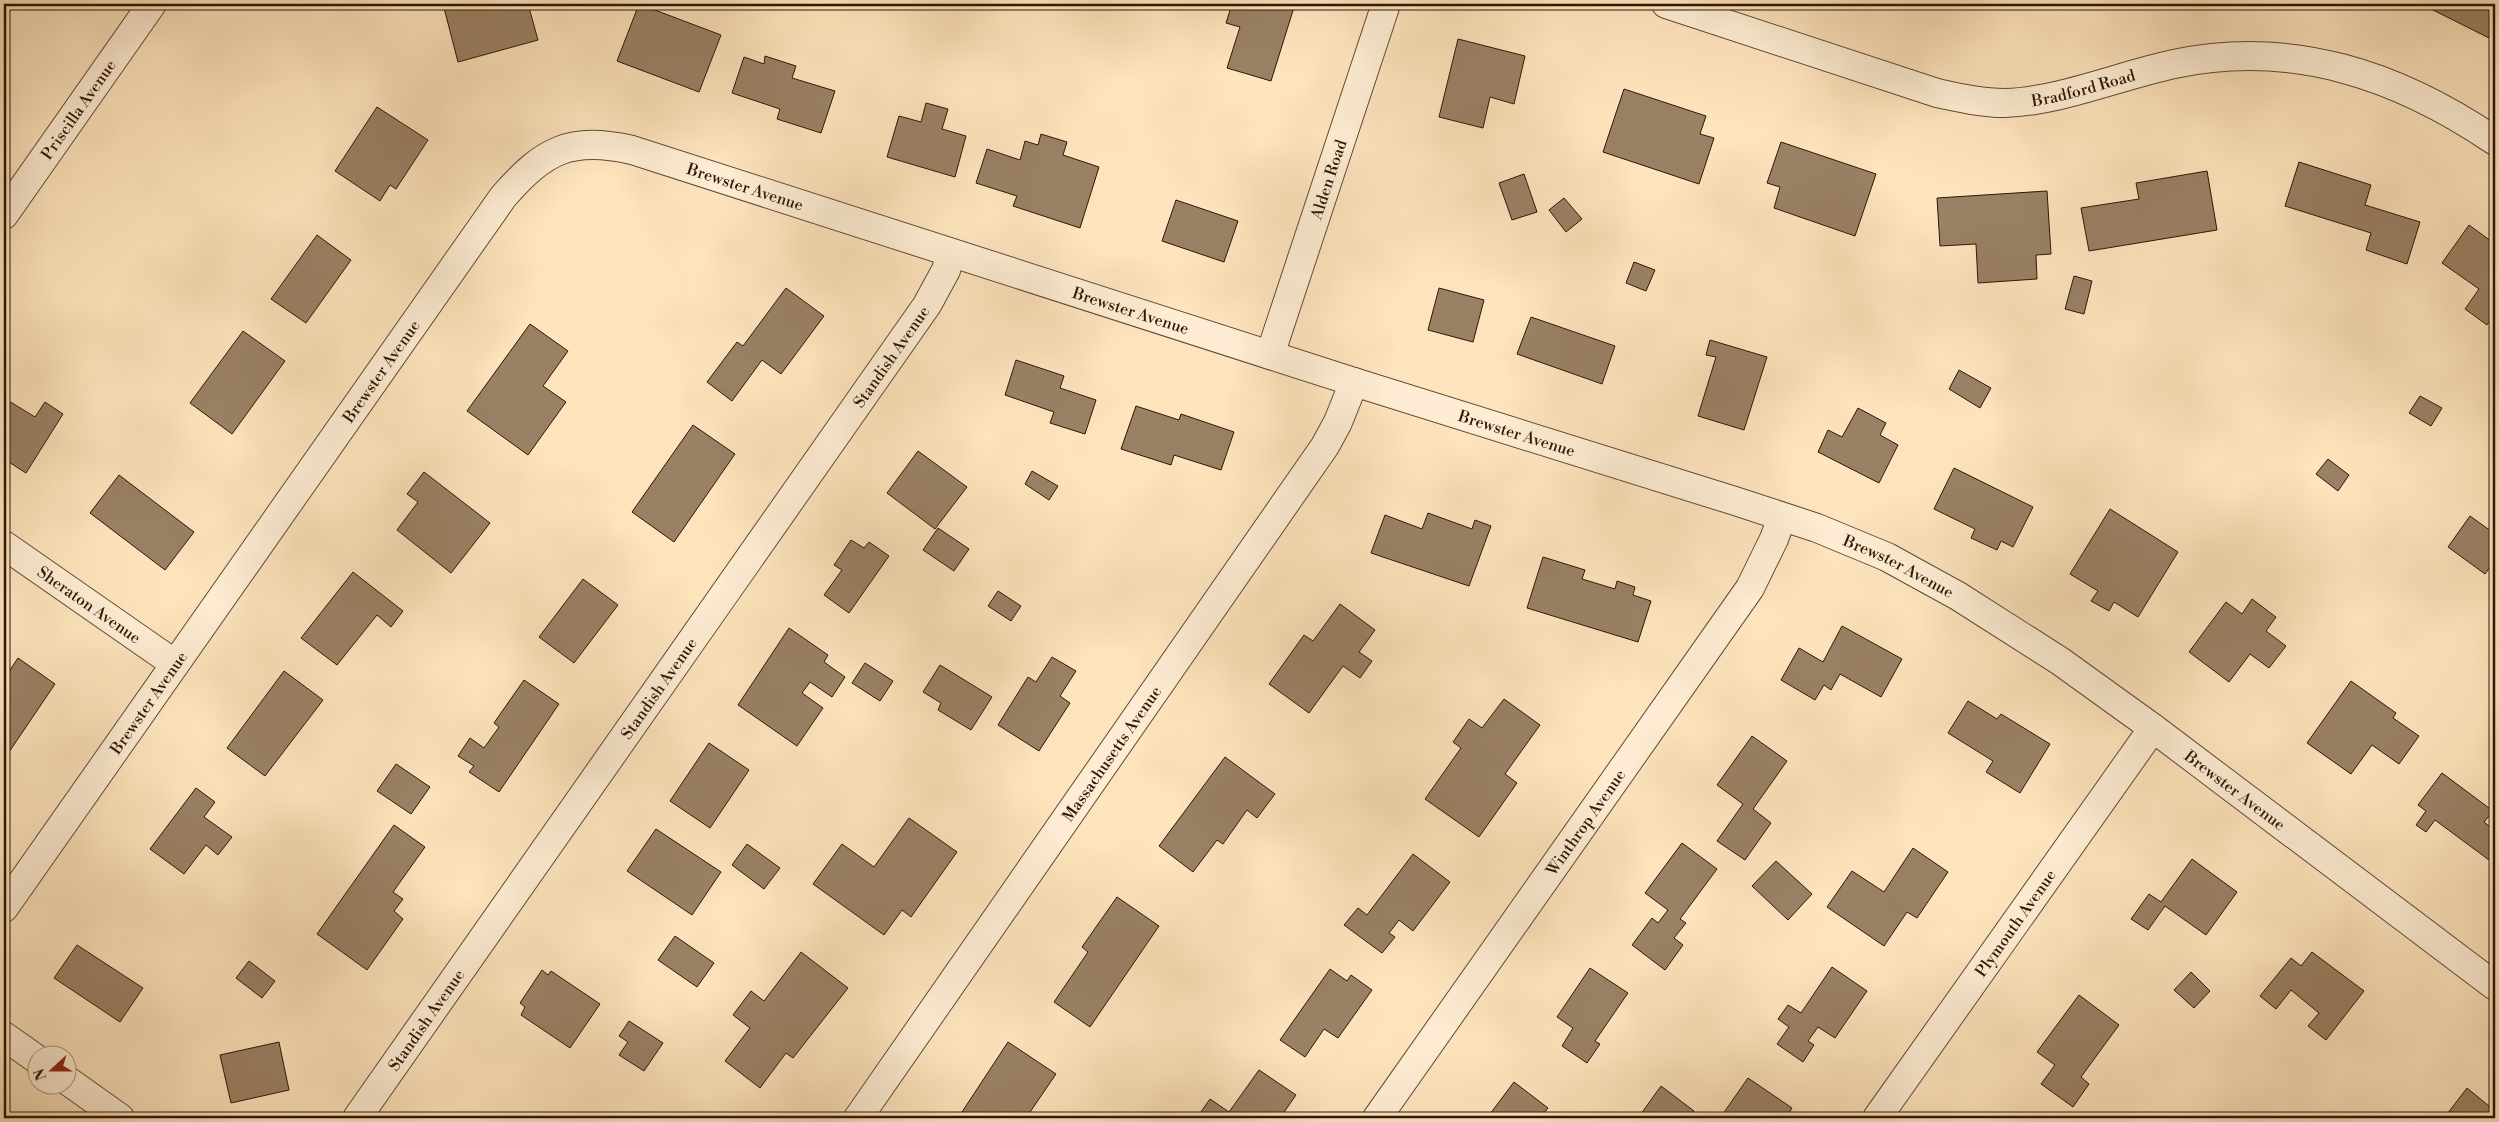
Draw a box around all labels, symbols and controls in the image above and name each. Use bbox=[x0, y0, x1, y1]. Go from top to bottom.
street label: Priscilla Avenue bbox=[37, 56, 121, 164]
street label: Bradford Road bbox=[2029, 66, 2138, 112]
street label: Alden Road bbox=[1306, 137, 1352, 223]
street label: Brewster Avenue bbox=[683, 159, 806, 215]
street label: Brewster Avenue bbox=[1069, 283, 1191, 339]
street label: Standish Avenue bbox=[849, 302, 934, 412]
street label: Brewster Avenue bbox=[338, 316, 425, 428]
street label: Brewster Avenue bbox=[1455, 406, 1577, 461]
street label: Brewster Avenue bbox=[1839, 531, 1957, 603]
street label: Sheraton Avenue bbox=[33, 562, 145, 648]
street label: Standish Avenue bbox=[617, 634, 702, 743]
street label: Brewster Avenue bbox=[105, 648, 192, 759]
street label: Massachusetts Avenue bbox=[1058, 682, 1166, 826]
street label: Brewster Avenue bbox=[2179, 746, 2289, 835]
street label: Winthrop Avenue bbox=[1541, 766, 1630, 880]
street label: Plymouth Avenue bbox=[1971, 866, 2061, 981]
street label: Standish Avenue bbox=[384, 966, 469, 1075]
north arrow bbox=[28, 1044, 78, 1094]
text: N bbox=[30, 1066, 51, 1083]

